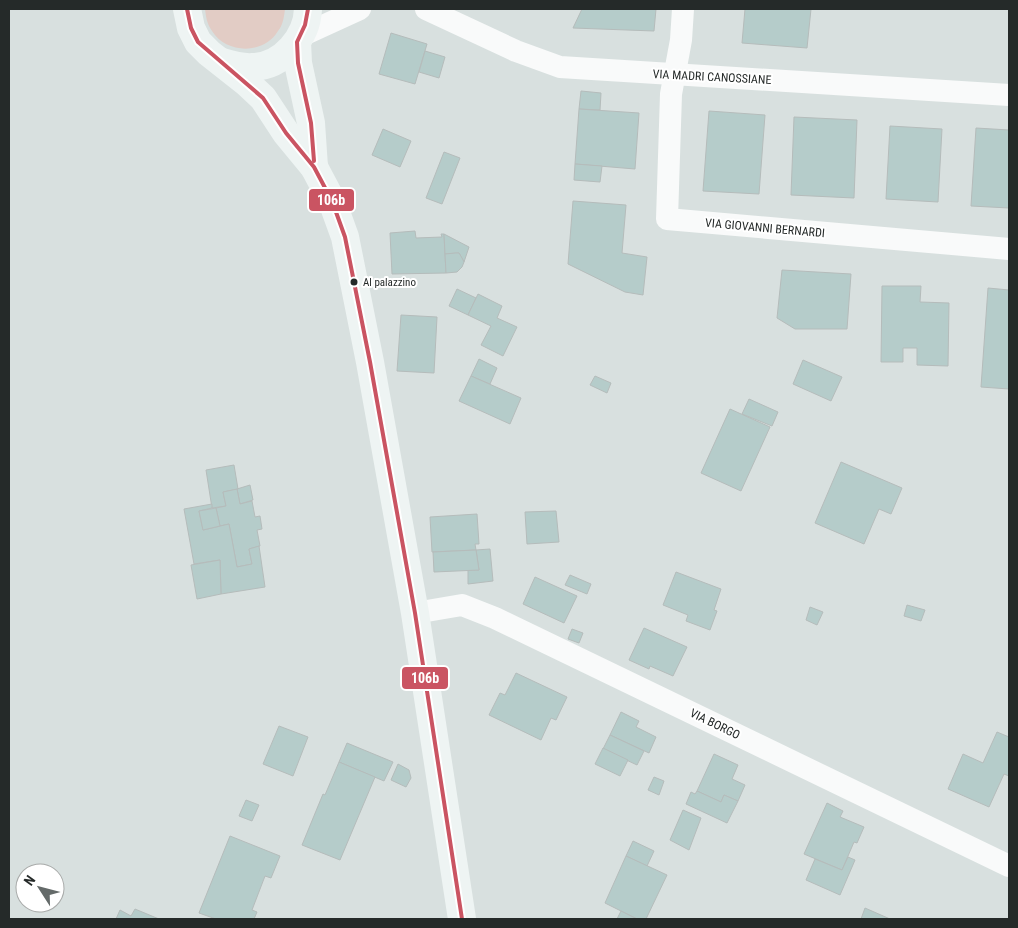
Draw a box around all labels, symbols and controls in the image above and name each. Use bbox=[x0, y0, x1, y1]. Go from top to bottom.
street label: VIA MADRI CANOSSIANE bbox=[652, 67, 772, 87]
line badge: 106b bbox=[308, 188, 355, 212]
text: 106b bbox=[317, 192, 345, 208]
street label: VIA GIOVANNI BERNARDI bbox=[705, 216, 825, 240]
place label: Al palazzino bbox=[363, 276, 416, 289]
marker: Al palazzino bbox=[349, 277, 359, 287]
line badge: 106b bbox=[401, 666, 449, 690]
text: 106b bbox=[411, 670, 439, 686]
street label: VIA BORGO bbox=[688, 706, 742, 742]
north arrow bbox=[15, 863, 65, 913]
text: N bbox=[20, 872, 38, 889]

